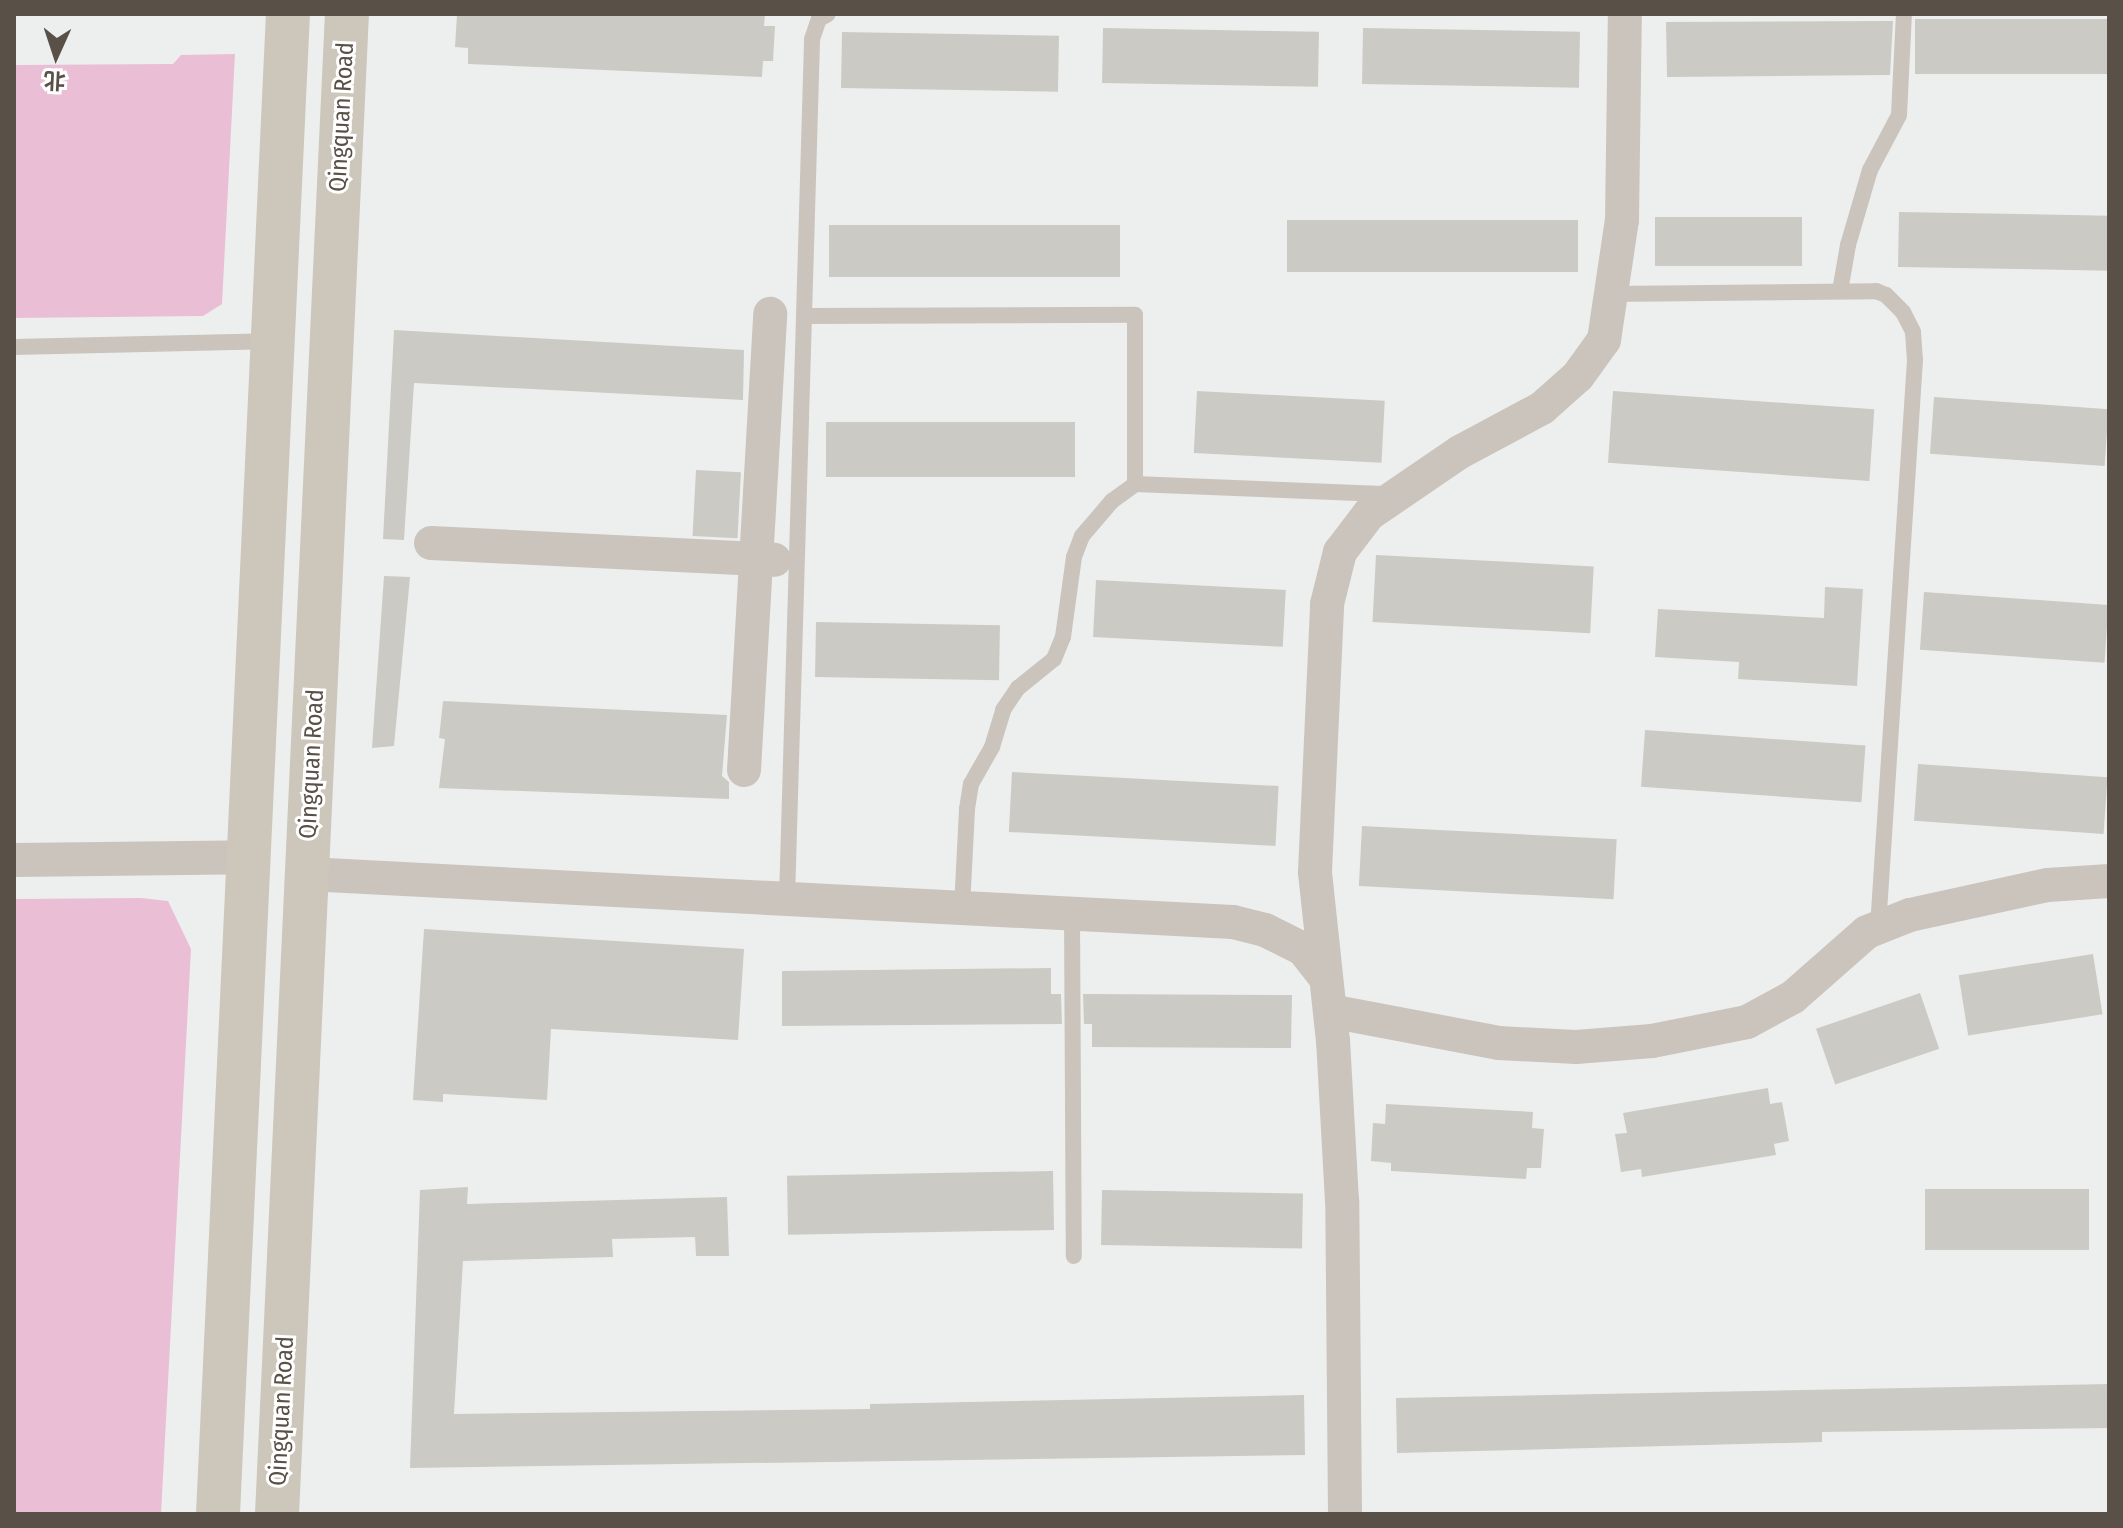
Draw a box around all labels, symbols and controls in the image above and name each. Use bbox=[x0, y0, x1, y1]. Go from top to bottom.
north arrow bbox=[16, 16, 96, 96]
street label: Qingquan Road bbox=[324, 41, 360, 193]
text: 北 bbox=[43, 66, 66, 95]
street label: Qingquan Road bbox=[294, 688, 330, 840]
street label: Qingquan Road bbox=[264, 1335, 300, 1487]

